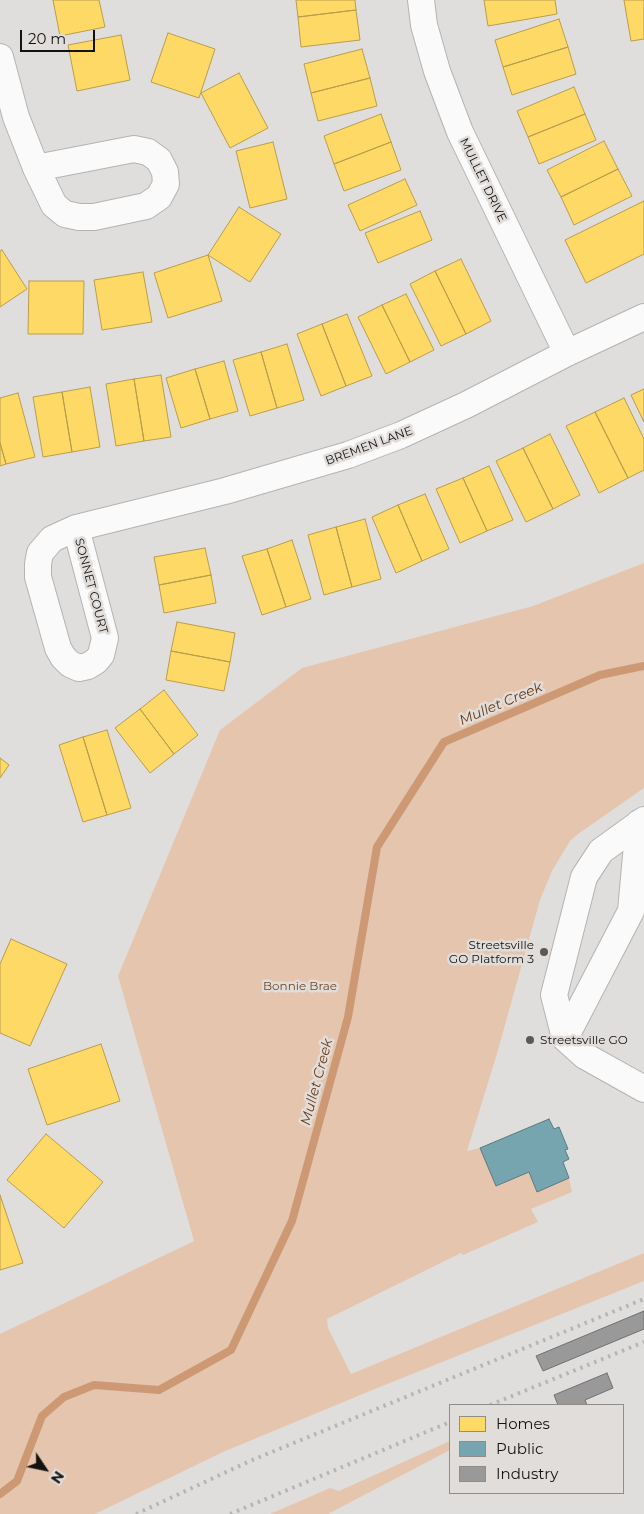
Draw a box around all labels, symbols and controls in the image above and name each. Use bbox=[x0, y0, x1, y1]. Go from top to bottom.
scale bar bbox=[22, 20, 98, 52]
text: 20 m bbox=[28, 29, 66, 48]
street label: MULLET DRIVE bbox=[456, 136, 510, 224]
street label: BREMEN LANE bbox=[324, 424, 414, 468]
street label: SONNET COURT bbox=[71, 537, 111, 635]
water label: Mullet Creek bbox=[457, 679, 545, 729]
place label: Streetsville GO Platform 3 bbox=[449, 938, 534, 966]
marker: Streetsville GO Platform 3 bbox=[538, 946, 550, 958]
park label: Bonnie Brae bbox=[263, 979, 337, 993]
place label: Streetsville GO bbox=[540, 1033, 628, 1047]
marker: Streetsville GO bbox=[524, 1034, 536, 1046]
water label: Mullet Creek bbox=[297, 1037, 337, 1127]
legend bbox=[449, 1404, 624, 1494]
text: Homes bbox=[496, 1414, 550, 1433]
text: Public bbox=[496, 1439, 544, 1458]
north arrow bbox=[20, 1444, 70, 1494]
text: Industry bbox=[496, 1464, 558, 1483]
text: N bbox=[47, 1468, 68, 1487]

